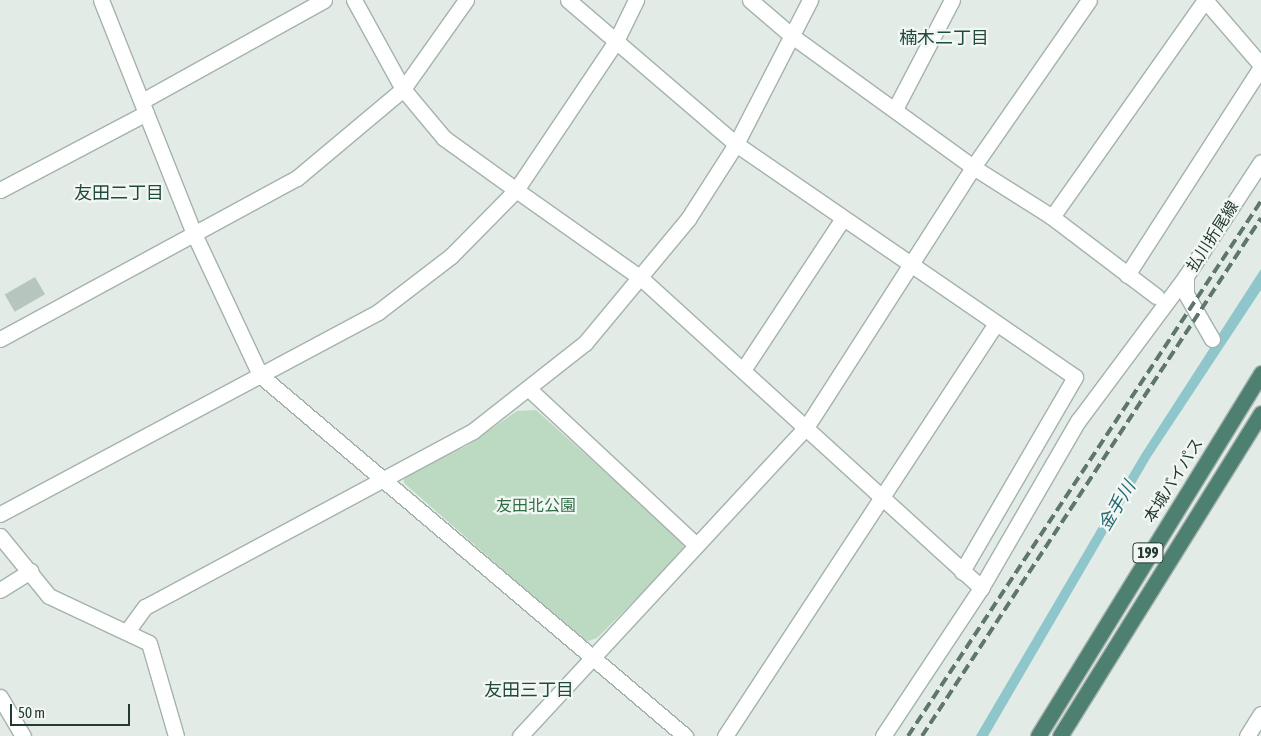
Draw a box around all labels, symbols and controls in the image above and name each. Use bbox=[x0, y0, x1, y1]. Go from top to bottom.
district label: 楠木二丁目 bbox=[899, 27, 989, 49]
district label: 友田二丁目 bbox=[74, 182, 164, 204]
street label: 払川折尾線 bbox=[1182, 197, 1242, 275]
street label: 本城バイパス bbox=[1139, 434, 1207, 526]
water label: 金手川 bbox=[1094, 477, 1140, 535]
park label: 友田北公園 bbox=[496, 495, 576, 515]
road number: 199 bbox=[1132, 540, 1164, 566]
district label: 友田三丁目 bbox=[484, 679, 574, 701]
scale bar bbox=[12, 694, 132, 726]
text: 50 m bbox=[18, 704, 45, 721]

